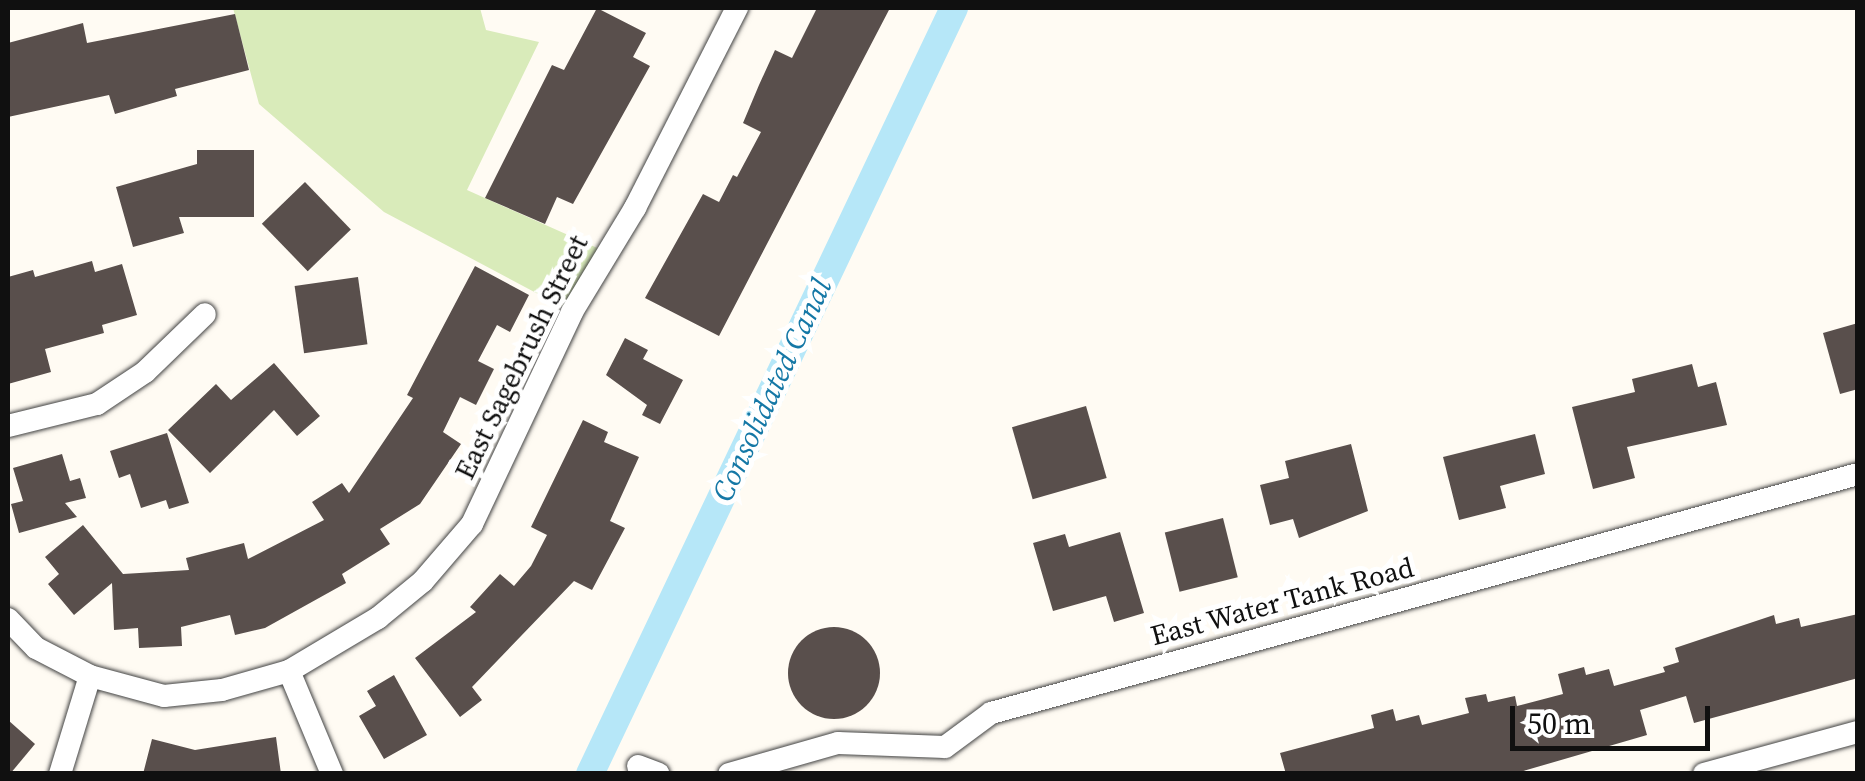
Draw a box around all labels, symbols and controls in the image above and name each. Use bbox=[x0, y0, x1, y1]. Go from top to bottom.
street label: East Sagebrush Street bbox=[447, 229, 595, 485]
water label: Consolidated Canal bbox=[705, 273, 839, 507]
street label: East Water Tank Road bbox=[1146, 550, 1418, 652]
scale bar bbox=[1515, 686, 1715, 748]
text: 50 m bbox=[1527, 703, 1591, 744]

